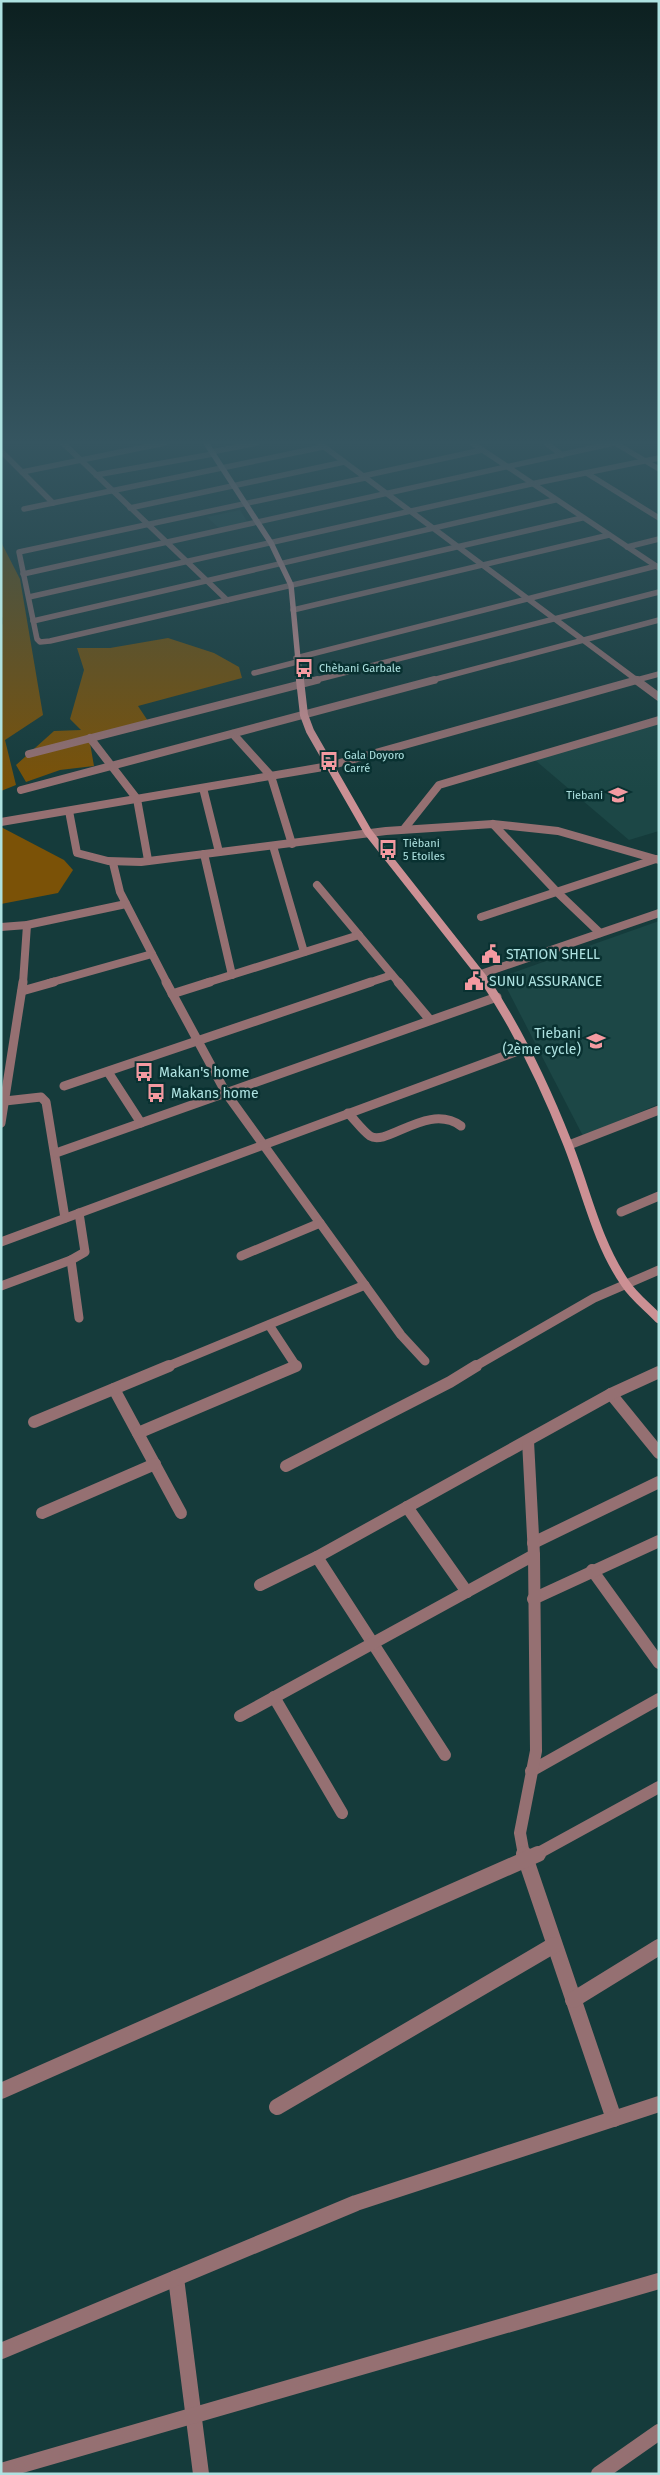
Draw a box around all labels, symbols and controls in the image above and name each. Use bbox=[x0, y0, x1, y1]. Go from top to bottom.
bus stop icon: Chèbani Garbale bbox=[293, 657, 315, 679]
place label: Chèbani Garbale bbox=[319, 662, 401, 675]
place label: Gala Doyoro Carré bbox=[344, 749, 404, 775]
bus stop icon: Gala Doyoro Carré bbox=[318, 750, 340, 772]
school or university icon: Tiebani bbox=[607, 784, 629, 806]
place label: Tiebani bbox=[566, 789, 603, 802]
place label: Tièbani 5 Etoiles bbox=[403, 837, 445, 863]
bus stop icon: Tièbani 5 Etoiles bbox=[377, 838, 399, 860]
public building icon: STATION SHELL bbox=[480, 943, 502, 965]
place label: STATION SHELL bbox=[506, 946, 600, 963]
public building icon: SUNU ASSURANCE bbox=[463, 970, 485, 992]
place label: SUNU ASSURANCE bbox=[489, 973, 602, 990]
place label: Tiebani (2ème cycle) bbox=[502, 1025, 581, 1058]
school or university icon: Tiebani (2ème cycle) bbox=[585, 1030, 607, 1052]
bus stop icon: Makan's home bbox=[133, 1061, 155, 1083]
place label: Makan's home bbox=[159, 1064, 249, 1081]
bus stop icon: Makans home bbox=[145, 1082, 167, 1104]
place label: Makans home bbox=[171, 1085, 259, 1102]

